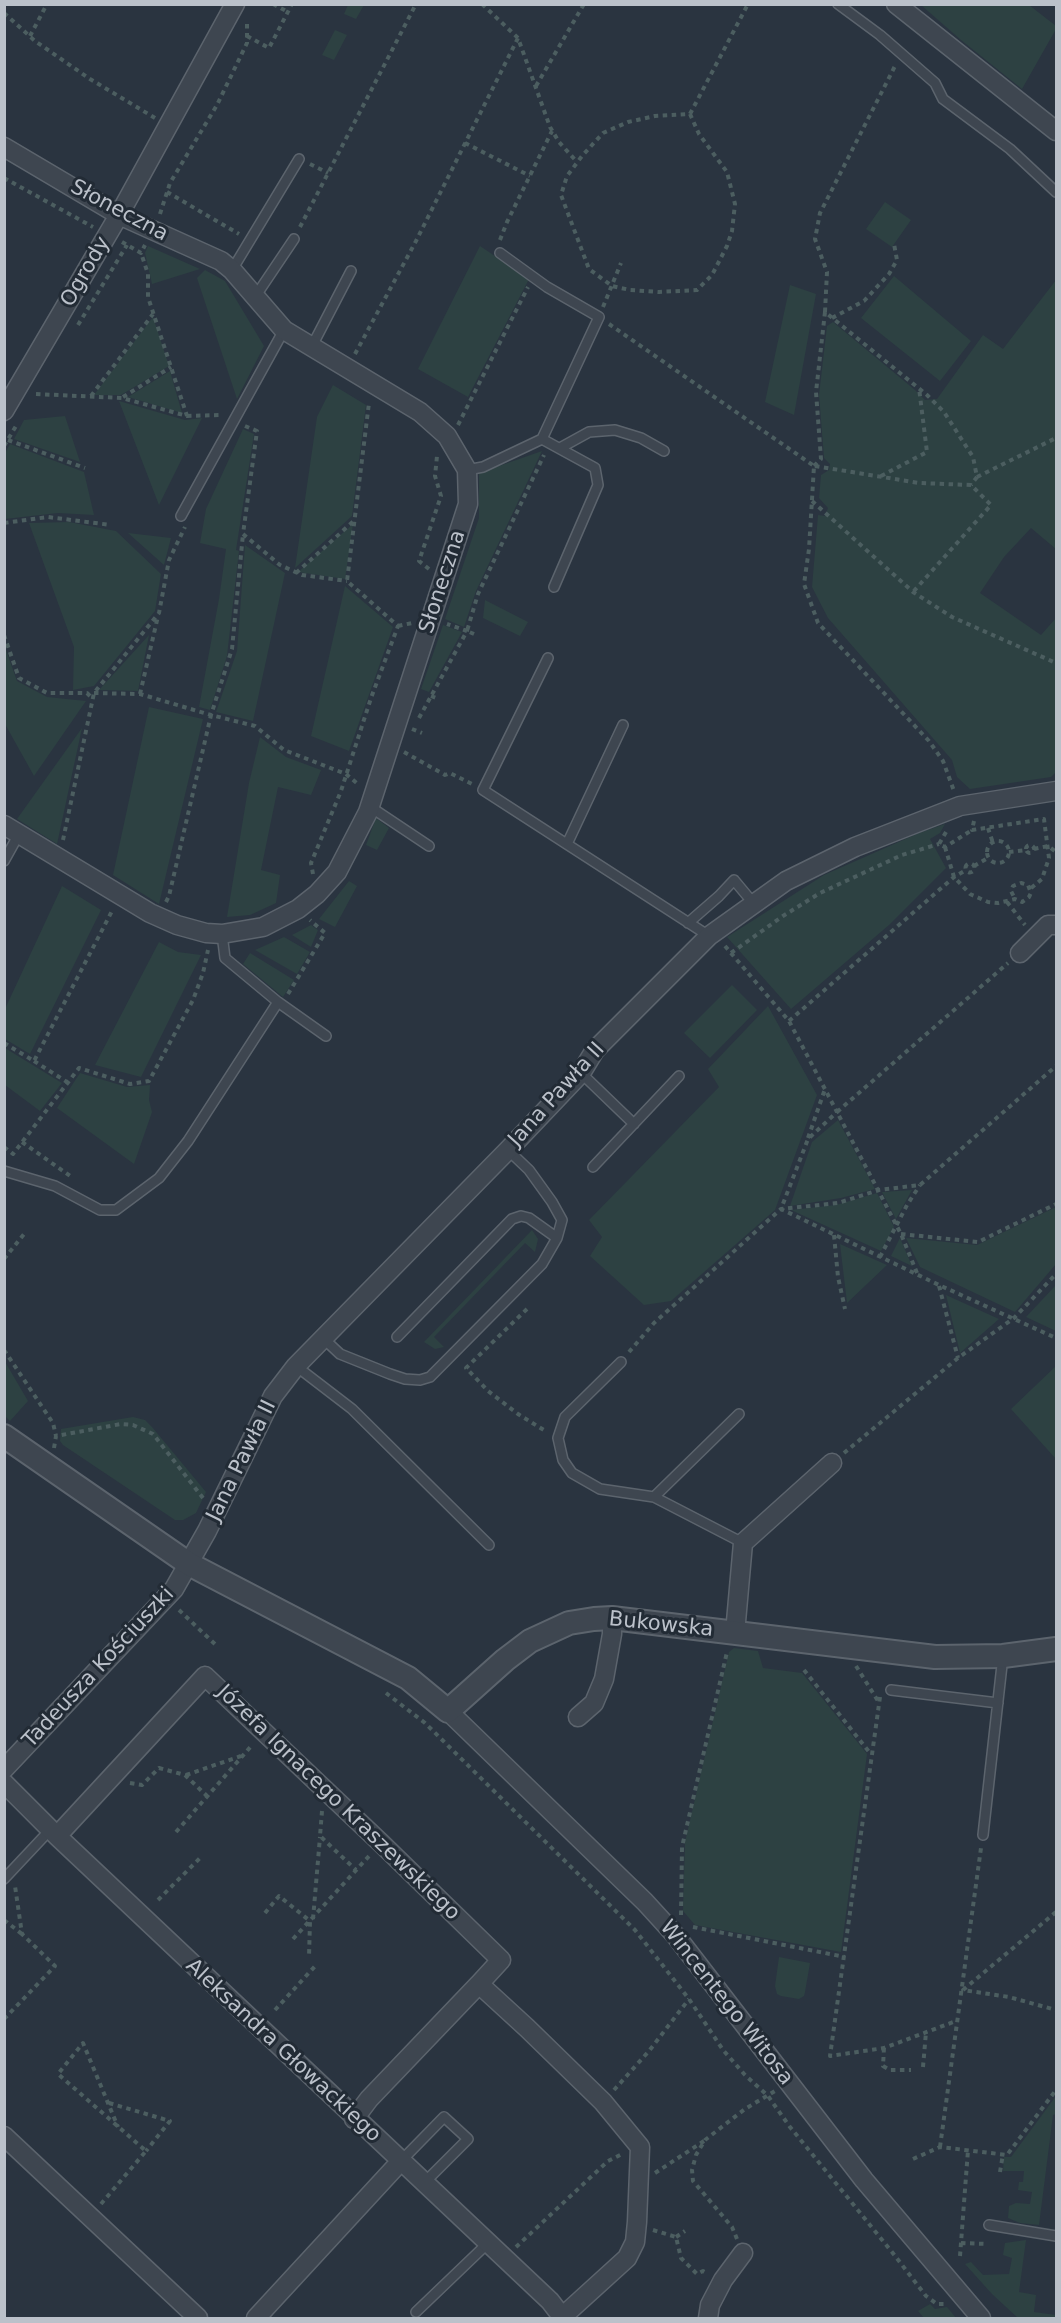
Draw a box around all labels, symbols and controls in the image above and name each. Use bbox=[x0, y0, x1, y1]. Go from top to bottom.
street label: Słoneczna bbox=[66, 175, 172, 247]
street label: Ogrody bbox=[56, 233, 116, 311]
street label: Słoneczna bbox=[414, 527, 472, 637]
street label: Jana Pawła II bbox=[504, 1038, 610, 1152]
street label: Jana Pawła II bbox=[202, 1396, 282, 1526]
street label: Tadeusza Kościuszki bbox=[18, 1582, 180, 1754]
street label: Bukowska bbox=[608, 1607, 714, 1643]
street label: Józefa Ignacego Kraszewskiego bbox=[211, 1680, 465, 1926]
street label: Wincentego Witosa bbox=[654, 1916, 798, 2090]
street label: Aleksandra Głowackiego bbox=[180, 1954, 386, 2148]

